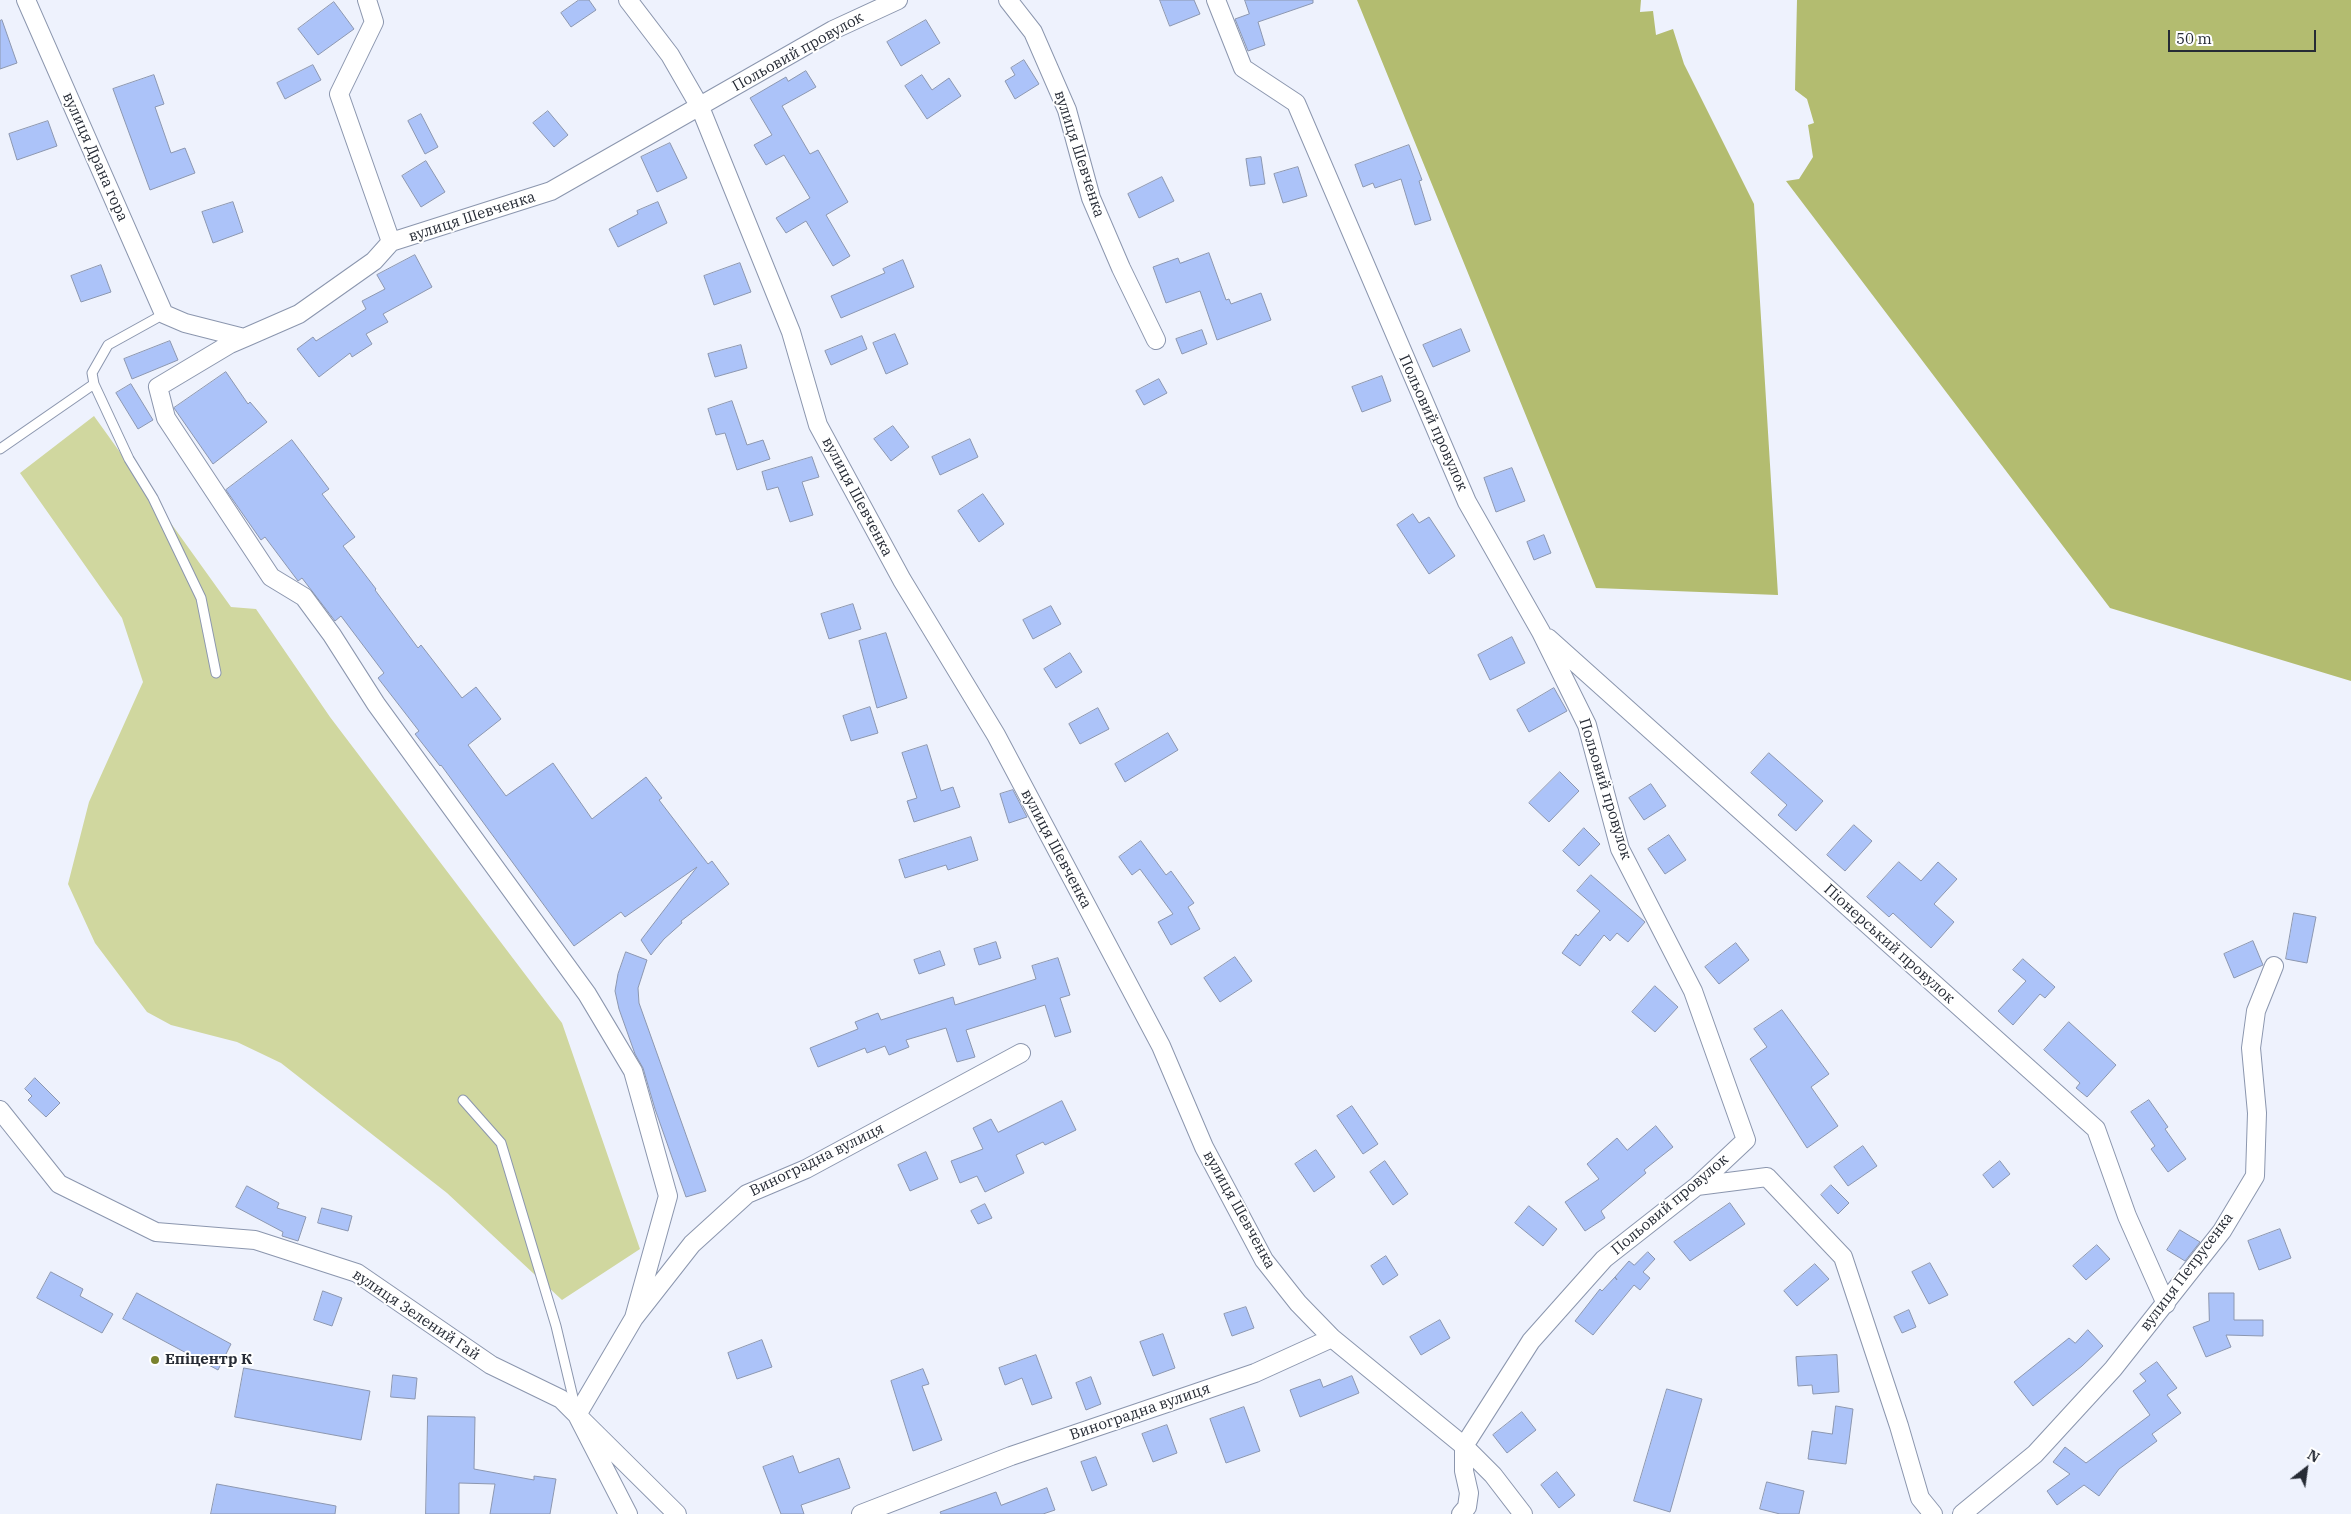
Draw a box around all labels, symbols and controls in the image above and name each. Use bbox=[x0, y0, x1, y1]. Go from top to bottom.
street label: Польовий провулок bbox=[729, 8, 867, 96]
scale bar bbox=[2171, 20, 2318, 52]
text: 50 m bbox=[2176, 29, 2212, 48]
street label: вулиця Шевченка bbox=[1050, 88, 1108, 220]
street label: вулиця Драна гора bbox=[58, 90, 132, 224]
street label: вулиця Шевченка bbox=[406, 188, 538, 246]
street label: Польовий провулок bbox=[1395, 352, 1471, 494]
street label: вулиця Шевченка bbox=[818, 434, 896, 560]
street label: Польовий провулок bbox=[1575, 716, 1635, 862]
street label: вулиця Шевченка bbox=[1017, 786, 1095, 912]
street label: Піонерський провулок bbox=[1820, 881, 1958, 1007]
street label: Виноградна вулиця bbox=[747, 1120, 887, 1200]
street label: вулиця Шевченка bbox=[1199, 1148, 1279, 1272]
street label: Польовий провулок bbox=[1608, 1151, 1732, 1259]
street label: вулиця Петрусенка bbox=[2136, 1209, 2238, 1335]
street label: вулиця Зелений Гай bbox=[349, 1266, 483, 1364]
place label: Епіцентр К bbox=[165, 1351, 252, 1369]
marker: Епіцентр К bbox=[149, 1354, 161, 1366]
street label: Виноградна вулиця bbox=[1067, 1380, 1213, 1444]
north arrow bbox=[2281, 1444, 2331, 1494]
text: N bbox=[2304, 1445, 2323, 1467]

